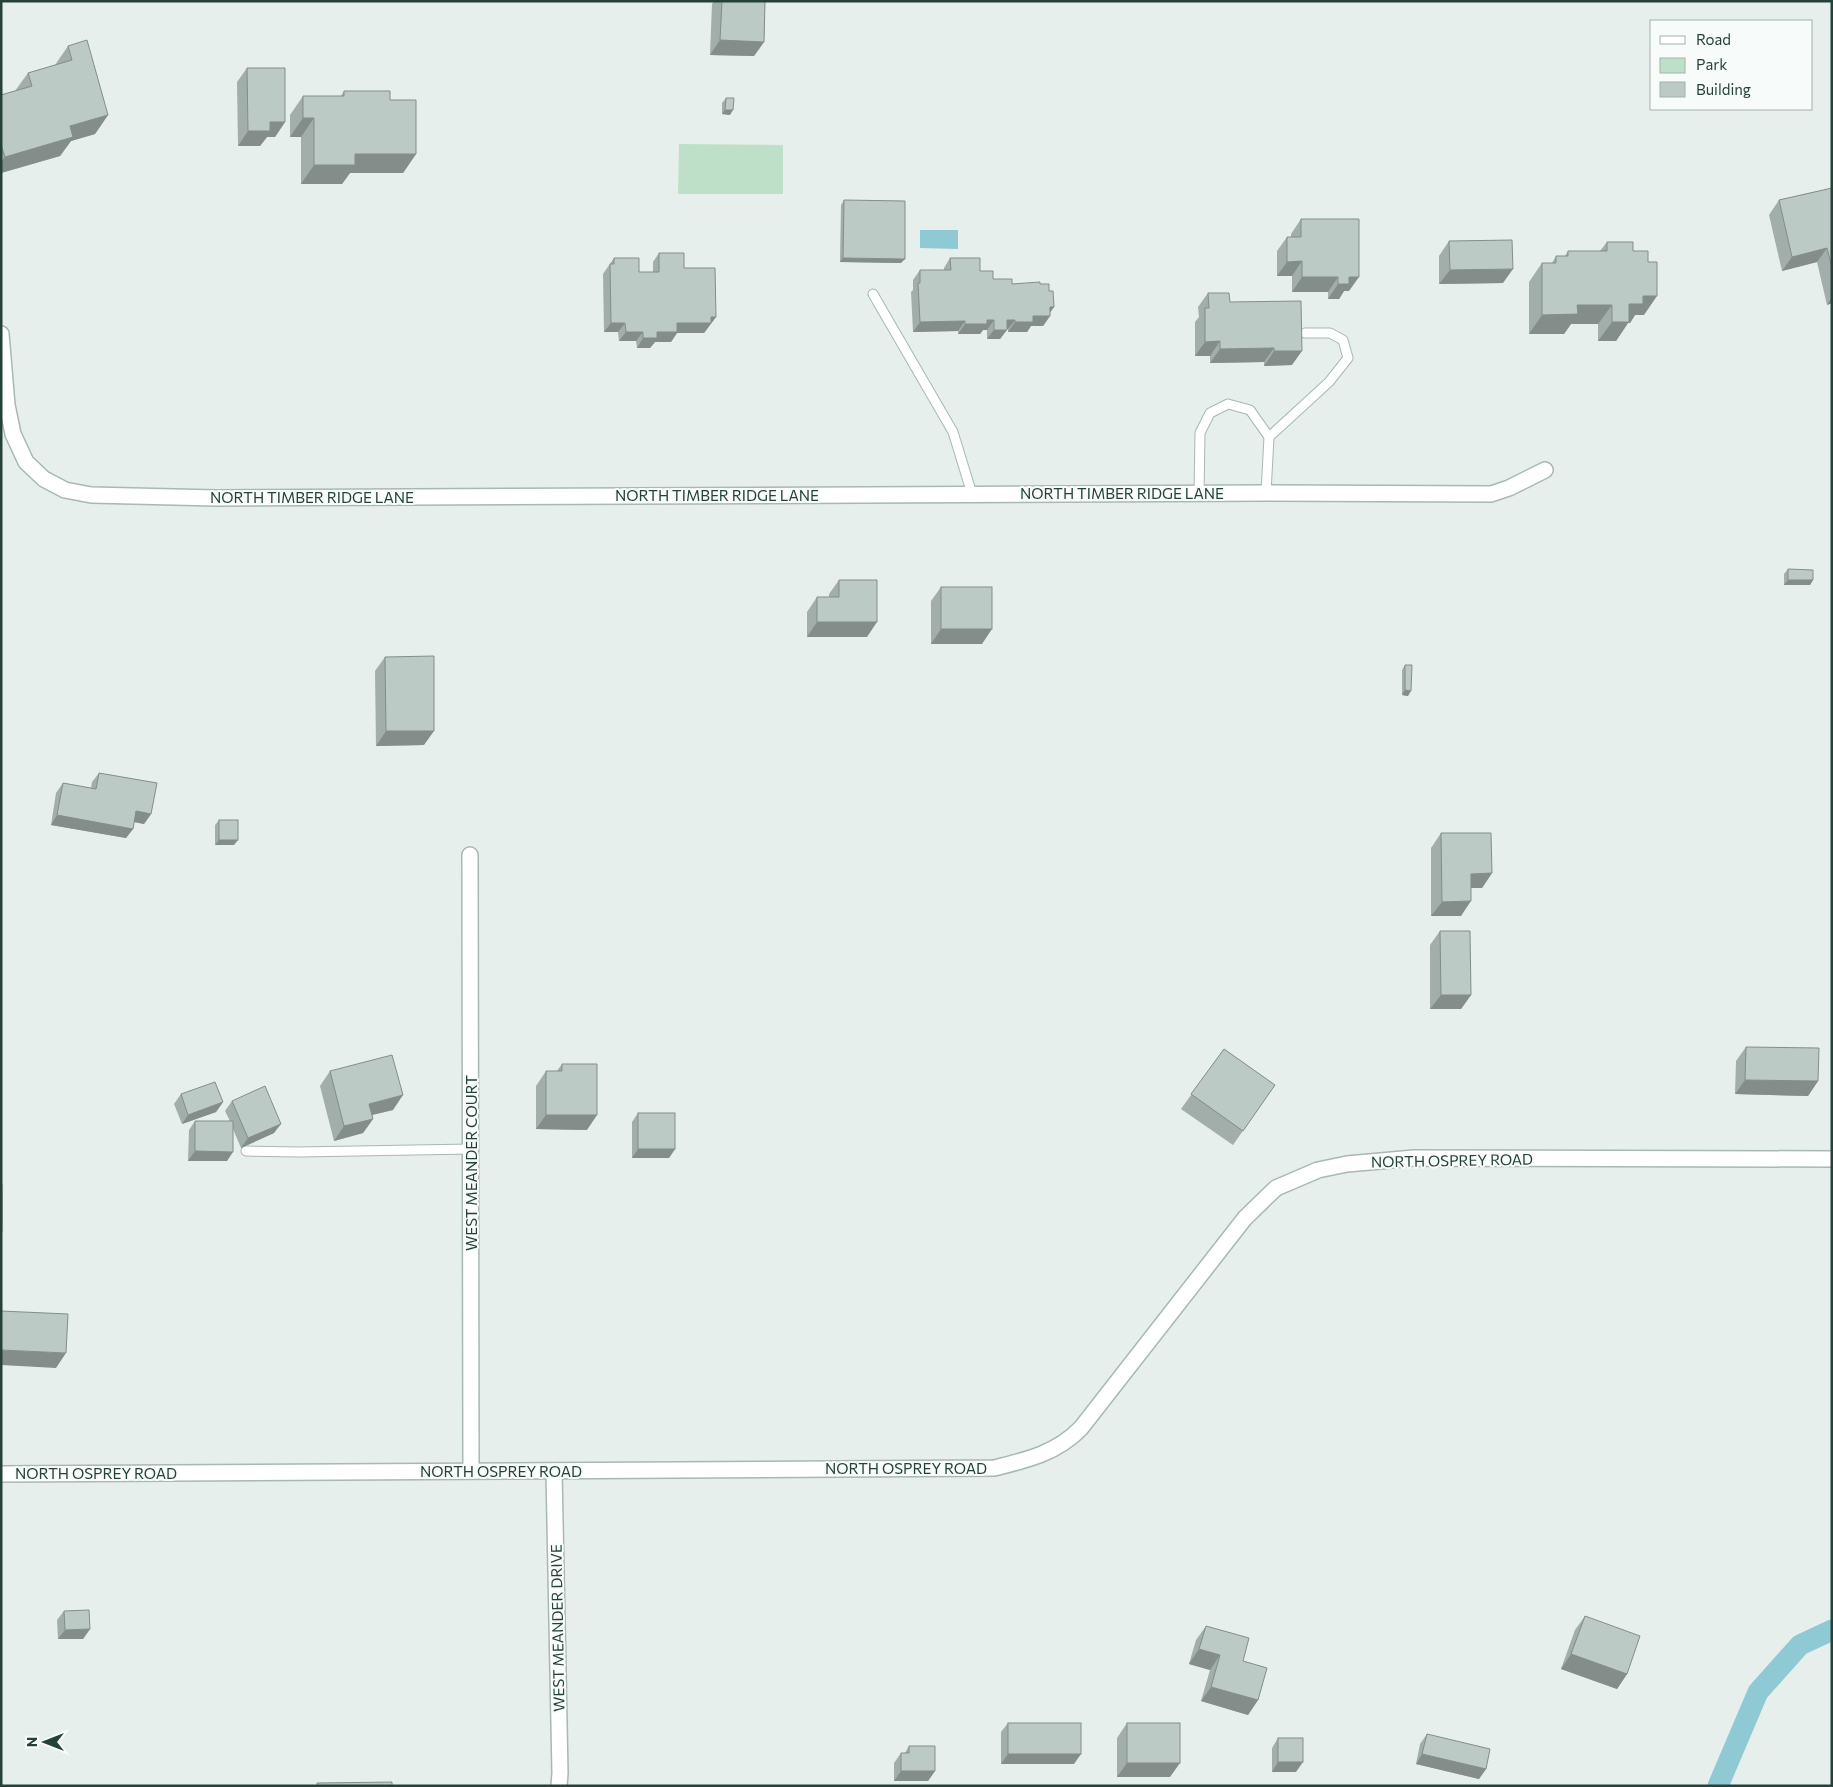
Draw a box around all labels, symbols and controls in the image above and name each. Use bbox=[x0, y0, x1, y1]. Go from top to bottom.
legend bbox=[1650, 20, 1813, 110]
text: Road bbox=[1696, 30, 1731, 48]
text: Park bbox=[1696, 55, 1727, 73]
text: Building bbox=[1696, 80, 1751, 98]
street label: NORTH TIMBER RIDGE LANE bbox=[1020, 484, 1224, 502]
street label: NORTH TIMBER RIDGE LANE bbox=[615, 486, 819, 504]
street label: NORTH TIMBER RIDGE LANE bbox=[210, 488, 414, 506]
street label: WEST MEANDER COURT bbox=[462, 1075, 480, 1251]
street label: NORTH OSPREY ROAD bbox=[1371, 1150, 1533, 1170]
street label: NORTH OSPREY ROAD bbox=[825, 1459, 987, 1477]
street label: NORTH OSPREY ROAD bbox=[420, 1462, 582, 1480]
street label: NORTH OSPREY ROAD bbox=[15, 1464, 177, 1482]
street label: WEST MEANDER DRIVE bbox=[547, 1544, 567, 1712]
north arrow bbox=[20, 1717, 70, 1767]
text: N bbox=[23, 1737, 40, 1747]

